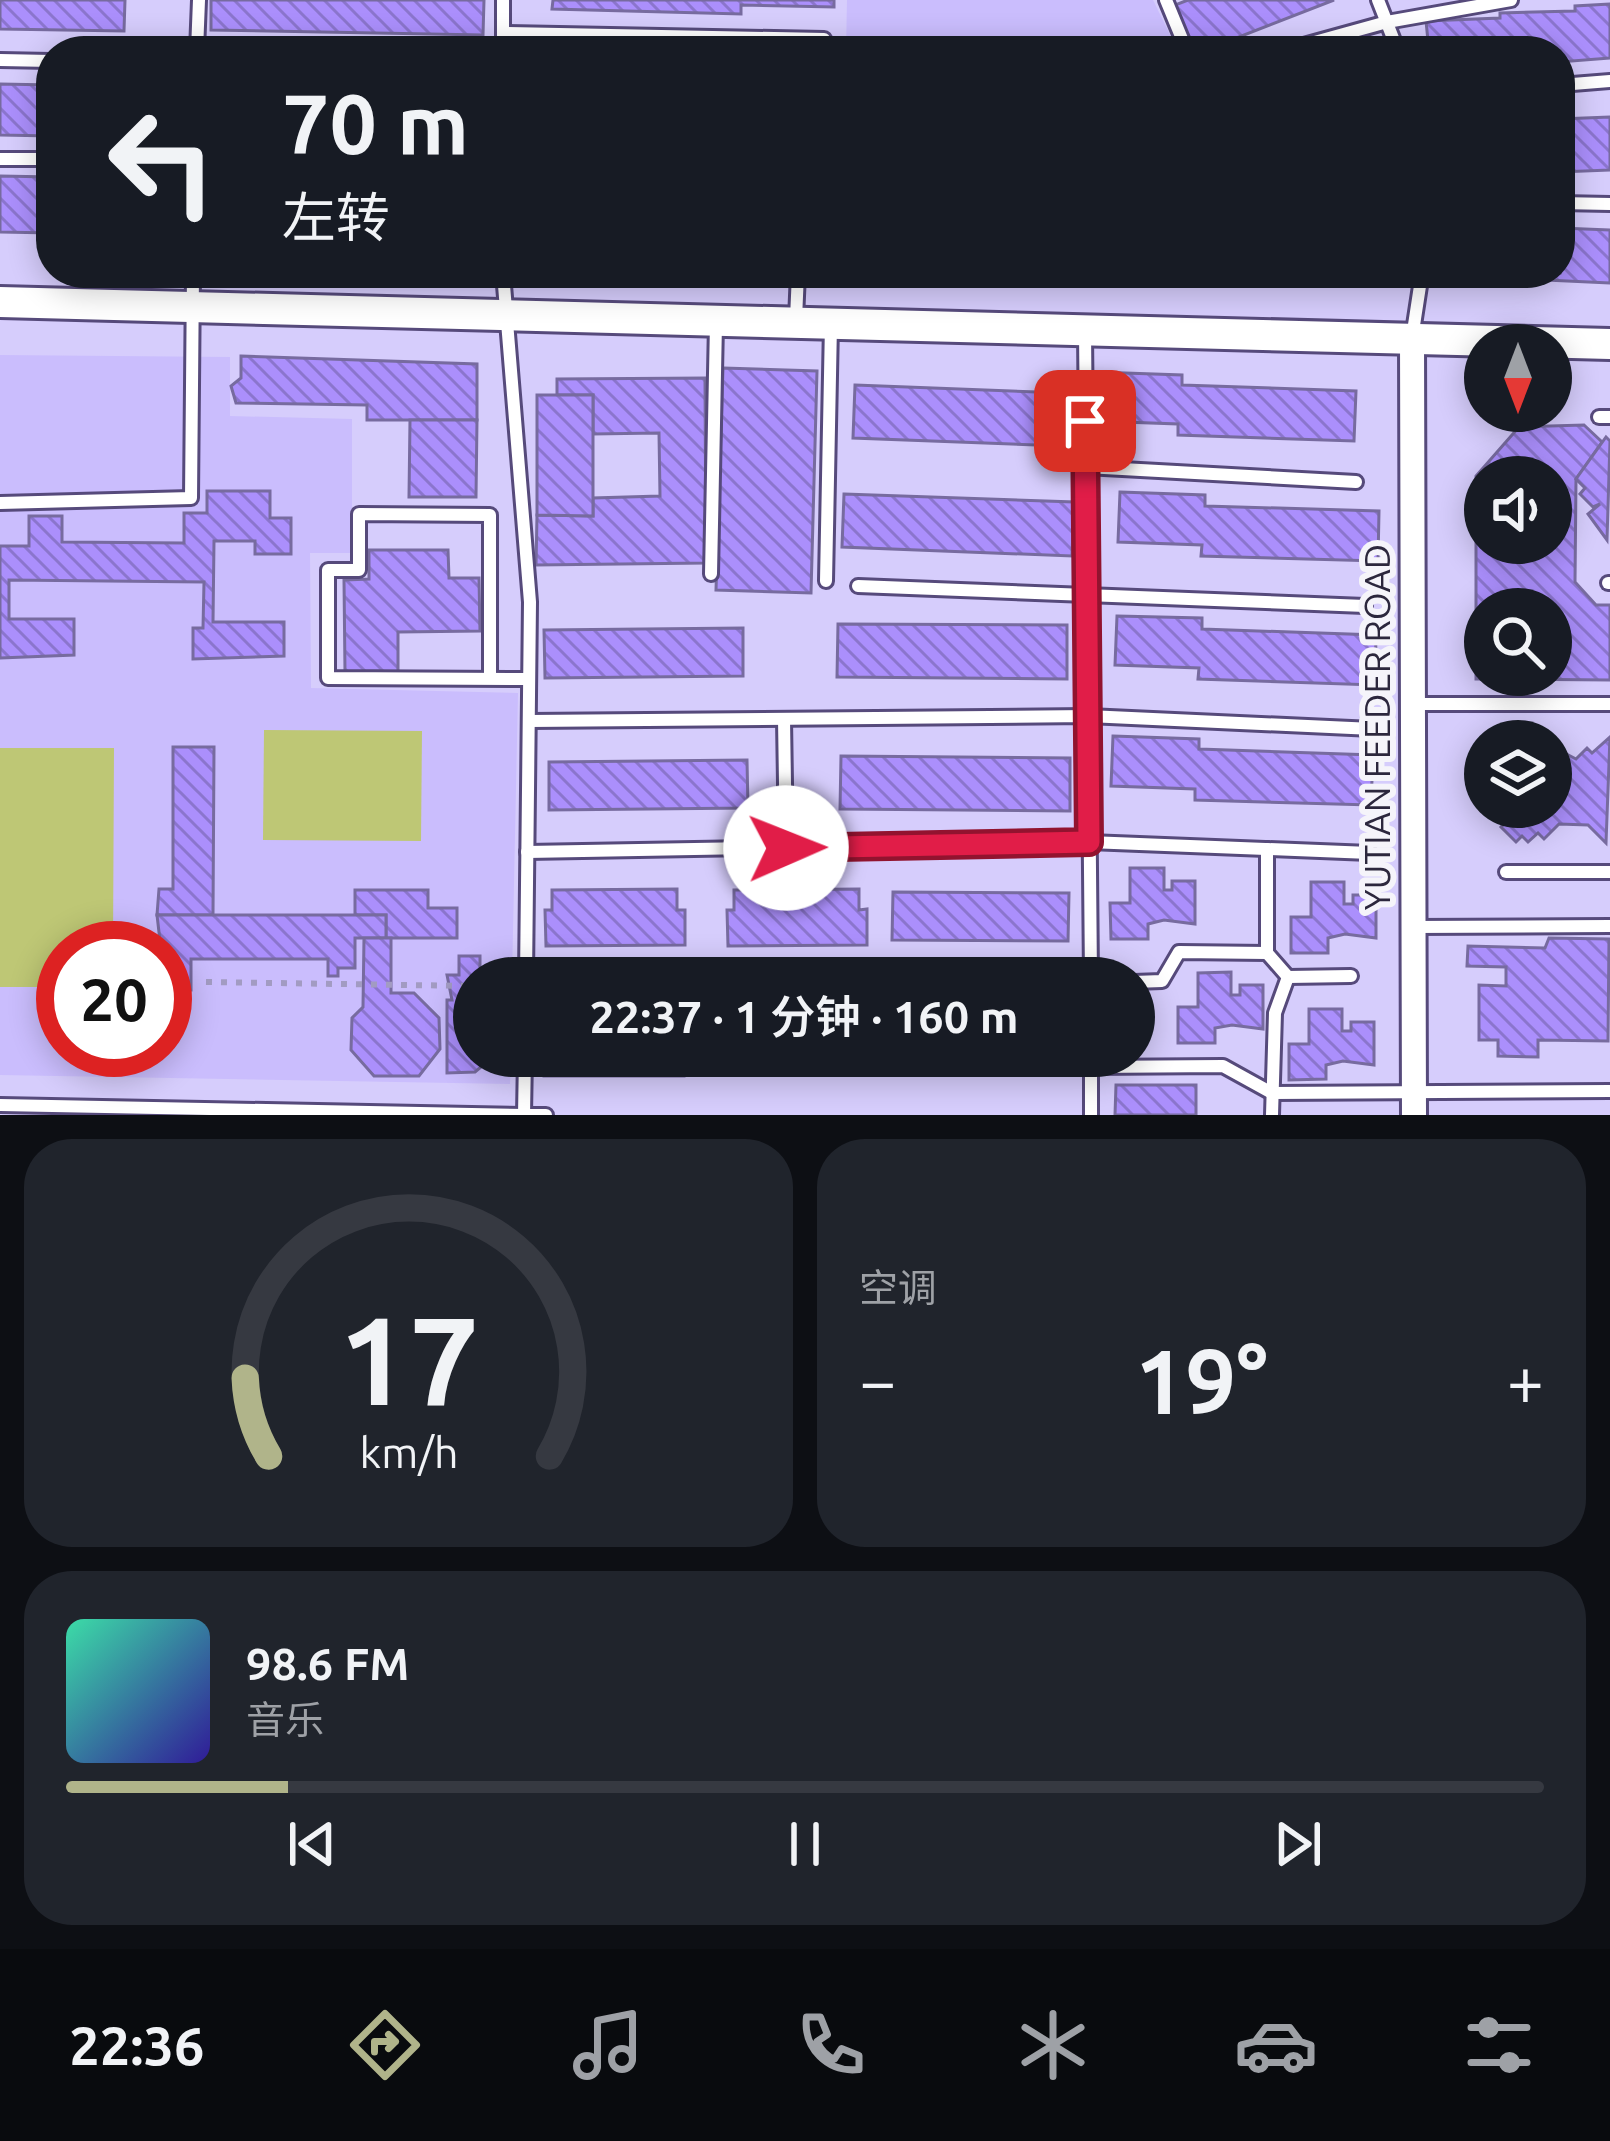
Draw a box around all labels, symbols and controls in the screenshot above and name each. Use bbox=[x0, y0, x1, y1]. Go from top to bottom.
text: 70 m bbox=[282, 76, 469, 170]
icon: left bbox=[84, 84, 240, 240]
text: 左转 bbox=[282, 187, 390, 247]
north arrow bbox=[1464, 324, 1572, 432]
map controls bbox=[1464, 324, 1572, 828]
pin bbox=[1034, 370, 1136, 472]
icon: arrive bbox=[1052, 388, 1118, 454]
button: sound bbox=[1464, 456, 1572, 564]
street label: YUTIAN FEEDER ROAD bbox=[1356, 544, 1397, 910]
button: search bbox=[1464, 588, 1572, 696]
button: layers bbox=[1464, 720, 1572, 828]
position arrow bbox=[723, 785, 849, 911]
speed limit sign: 20 bbox=[36, 921, 192, 1077]
text: 22:37 · 1 分钟 · 160 m bbox=[589, 991, 1019, 1042]
text: 空调 bbox=[859, 1266, 937, 1309]
text: 17 bbox=[338, 1289, 479, 1429]
text: 19° bbox=[1135, 1330, 1268, 1431]
text: − bbox=[859, 1343, 896, 1417]
text: + bbox=[1507, 1343, 1544, 1417]
text: km/h bbox=[359, 1428, 458, 1476]
text: 98.6 FM bbox=[246, 1638, 409, 1689]
text: 音乐 bbox=[246, 1698, 324, 1741]
icon: previous bbox=[279, 1811, 345, 1877]
icon: pause bbox=[772, 1811, 838, 1877]
icon: next bbox=[1265, 1811, 1331, 1877]
icon: directions bbox=[343, 2003, 427, 2087]
icon: music bbox=[566, 2003, 650, 2087]
icon: phone bbox=[789, 2003, 873, 2087]
icon: climate bbox=[1011, 2003, 1095, 2087]
icon: car bbox=[1234, 2003, 1318, 2087]
icon: filters bbox=[1457, 2003, 1541, 2087]
text: 22:36 bbox=[69, 2015, 204, 2075]

